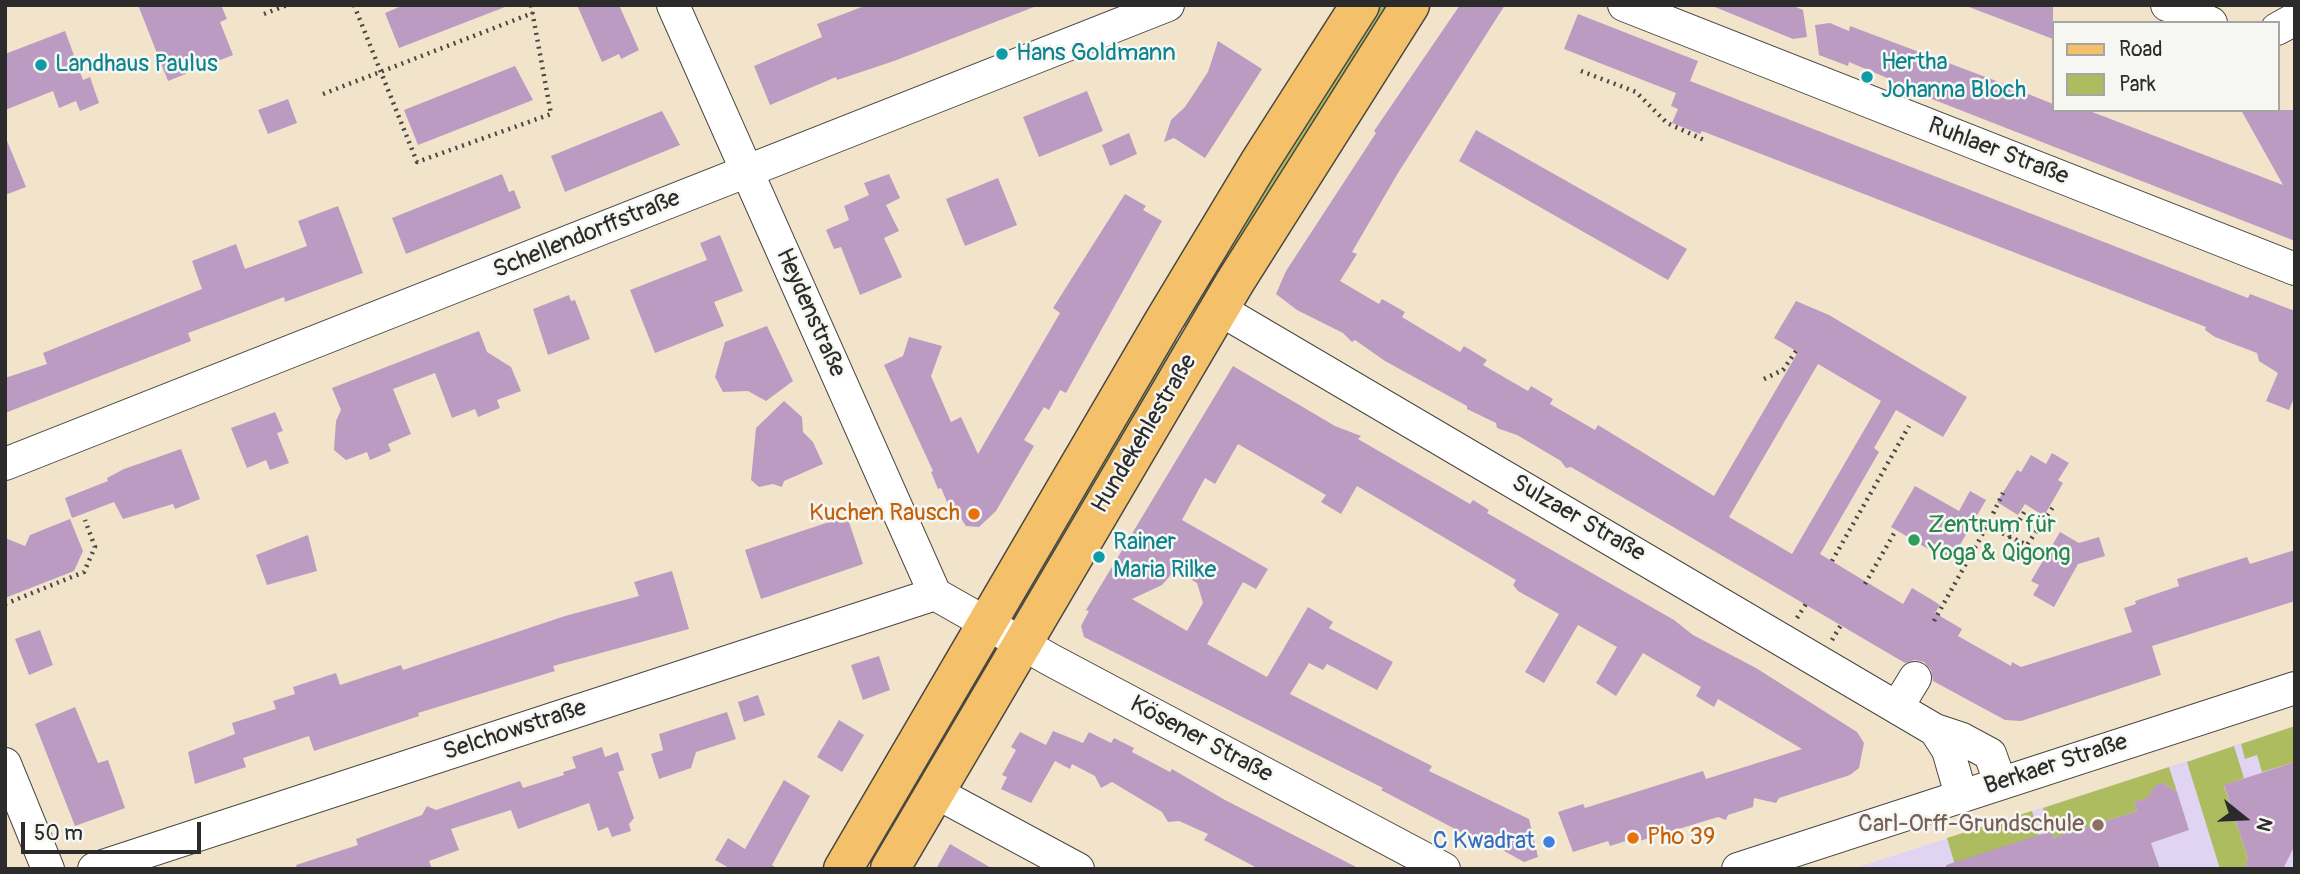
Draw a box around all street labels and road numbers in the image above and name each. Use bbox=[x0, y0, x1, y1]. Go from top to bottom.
street label: Ruhlaer Straße bbox=[1924, 112, 2072, 192]
street label: Schellendorffstraße bbox=[489, 184, 685, 286]
street label: Heydenstraße bbox=[769, 244, 851, 382]
street label: Hundekehlestraße bbox=[1086, 349, 1204, 519]
street label: Sulzaer Straße bbox=[1506, 469, 1650, 569]
street label: Kösener Straße bbox=[1125, 690, 1277, 790]
street label: Selchowstraße bbox=[440, 694, 590, 768]
street label: Berkaer Straße bbox=[1981, 728, 2131, 802]

